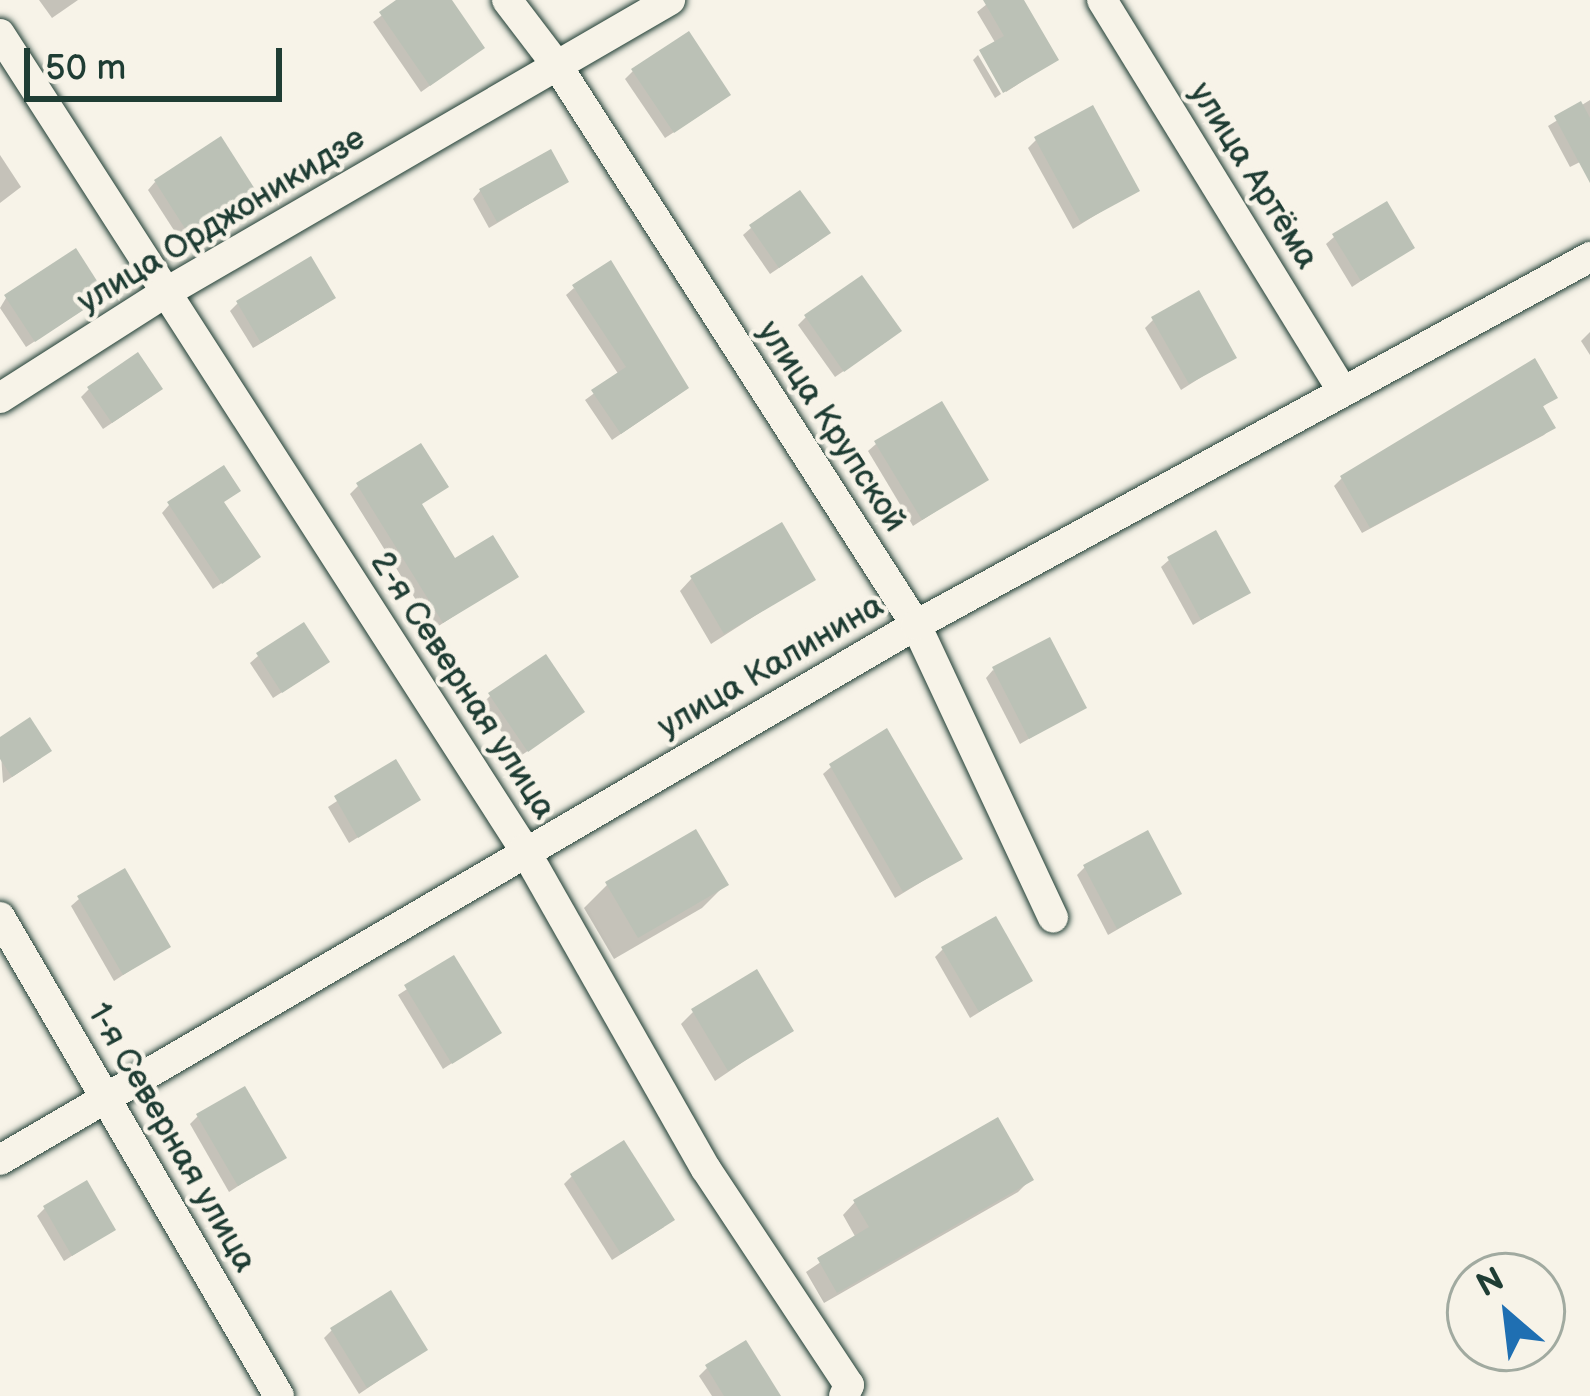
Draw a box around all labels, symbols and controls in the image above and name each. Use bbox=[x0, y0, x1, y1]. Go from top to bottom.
scale bar bbox=[30, 24, 288, 98]
text: 50 m bbox=[45, 47, 126, 90]
street label: улица Артёма bbox=[1180, 76, 1326, 276]
street label: улица Орджоникидзе bbox=[71, 119, 373, 323]
street label: улица Крупской bbox=[748, 314, 914, 540]
street label: 2-я Северная улица bbox=[361, 545, 563, 827]
street label: улица Калинина bbox=[651, 586, 891, 748]
street label: 1-я Северная улица bbox=[78, 997, 264, 1279]
north arrow bbox=[1446, 1252, 1566, 1372]
text: N bbox=[1470, 1259, 1511, 1306]

